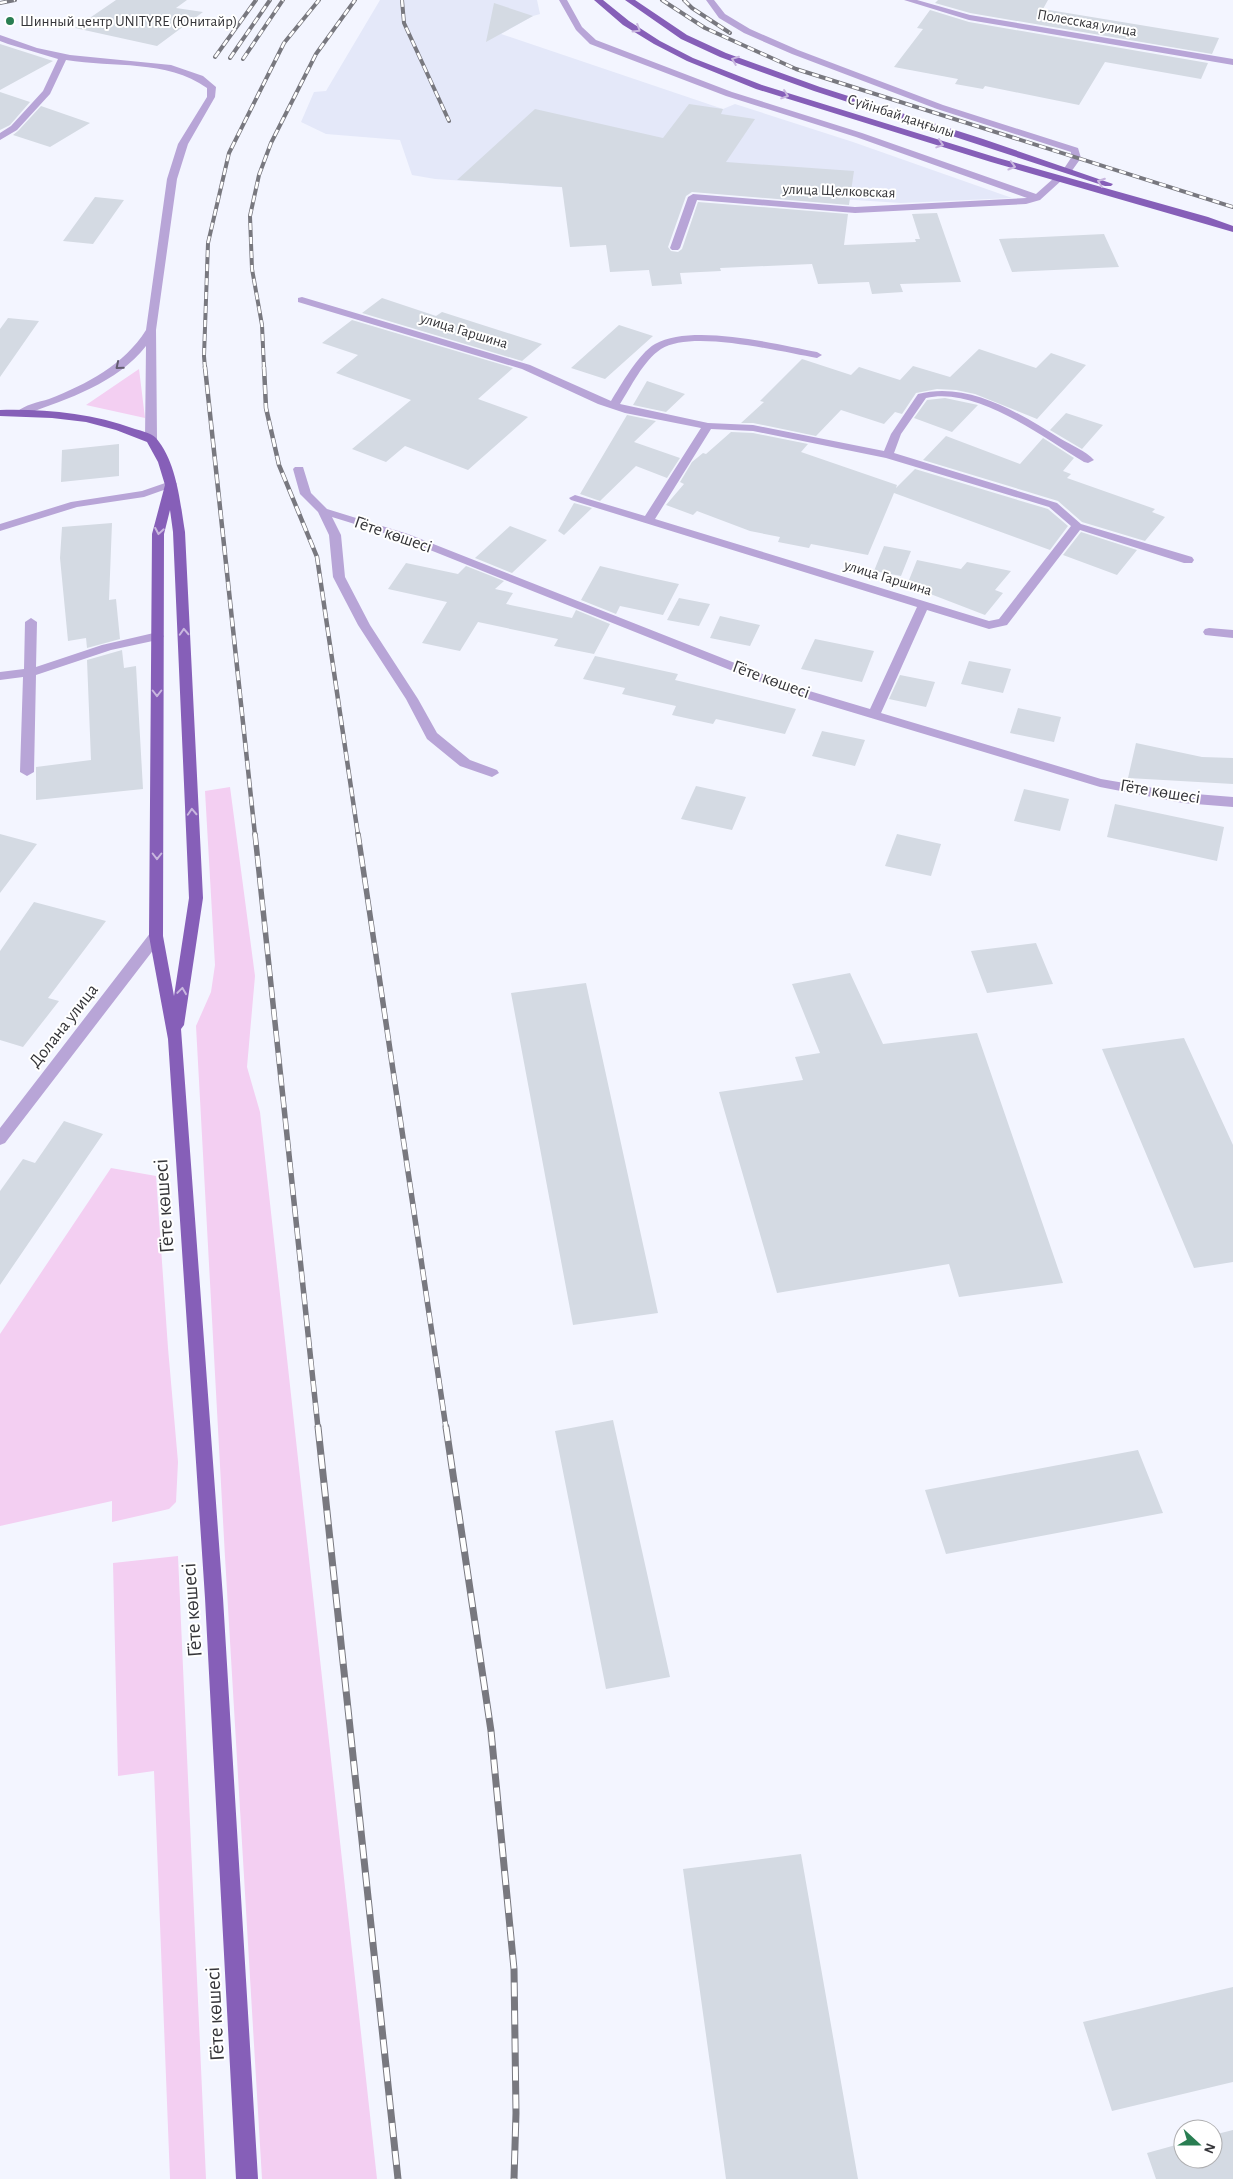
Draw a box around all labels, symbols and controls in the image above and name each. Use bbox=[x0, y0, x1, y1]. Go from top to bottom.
street label: Полесская улица bbox=[1036, 7, 1138, 39]
place label: Шинный центр UNITYRE (Юнитайр) bbox=[20, 14, 237, 29]
marker: Шинный центр UNITYRE (Юнитайр) bbox=[4, 15, 16, 27]
one-way arrow bbox=[631, 23, 640, 32]
one-way arrow bbox=[731, 55, 739, 65]
one-way arrow bbox=[780, 89, 789, 99]
street label: Сүйінбай даңғылы bbox=[846, 92, 956, 140]
one-way arrow bbox=[935, 139, 943, 149]
one-way arrow bbox=[1007, 161, 1016, 171]
one-way arrow bbox=[1097, 178, 1106, 188]
street label: улица Щелковская bbox=[781, 181, 896, 200]
street label: улица Гаршина bbox=[417, 310, 510, 351]
one-way arrow bbox=[115, 360, 124, 369]
street label: Гёте көшесі bbox=[352, 513, 434, 557]
one-way arrow bbox=[155, 526, 165, 535]
street label: улица Гаршина bbox=[841, 557, 934, 598]
one-way arrow bbox=[178, 628, 189, 636]
street label: Гёте көшесі bbox=[730, 658, 812, 702]
one-way arrow bbox=[152, 690, 162, 697]
street label: Гёте көшесі bbox=[1119, 777, 1201, 807]
one-way arrow bbox=[187, 808, 197, 816]
one-way arrow bbox=[152, 852, 162, 860]
street label: Долана улица bbox=[26, 981, 102, 1071]
one-way arrow bbox=[177, 986, 187, 995]
street label: Гёте көшесі bbox=[150, 1158, 178, 1254]
street label: Гёте көшесі bbox=[178, 1562, 206, 1658]
street label: Гёте көшесі bbox=[202, 1966, 228, 2062]
north arrow bbox=[1173, 2119, 1223, 2169]
text: N bbox=[1201, 2141, 1217, 2155]

